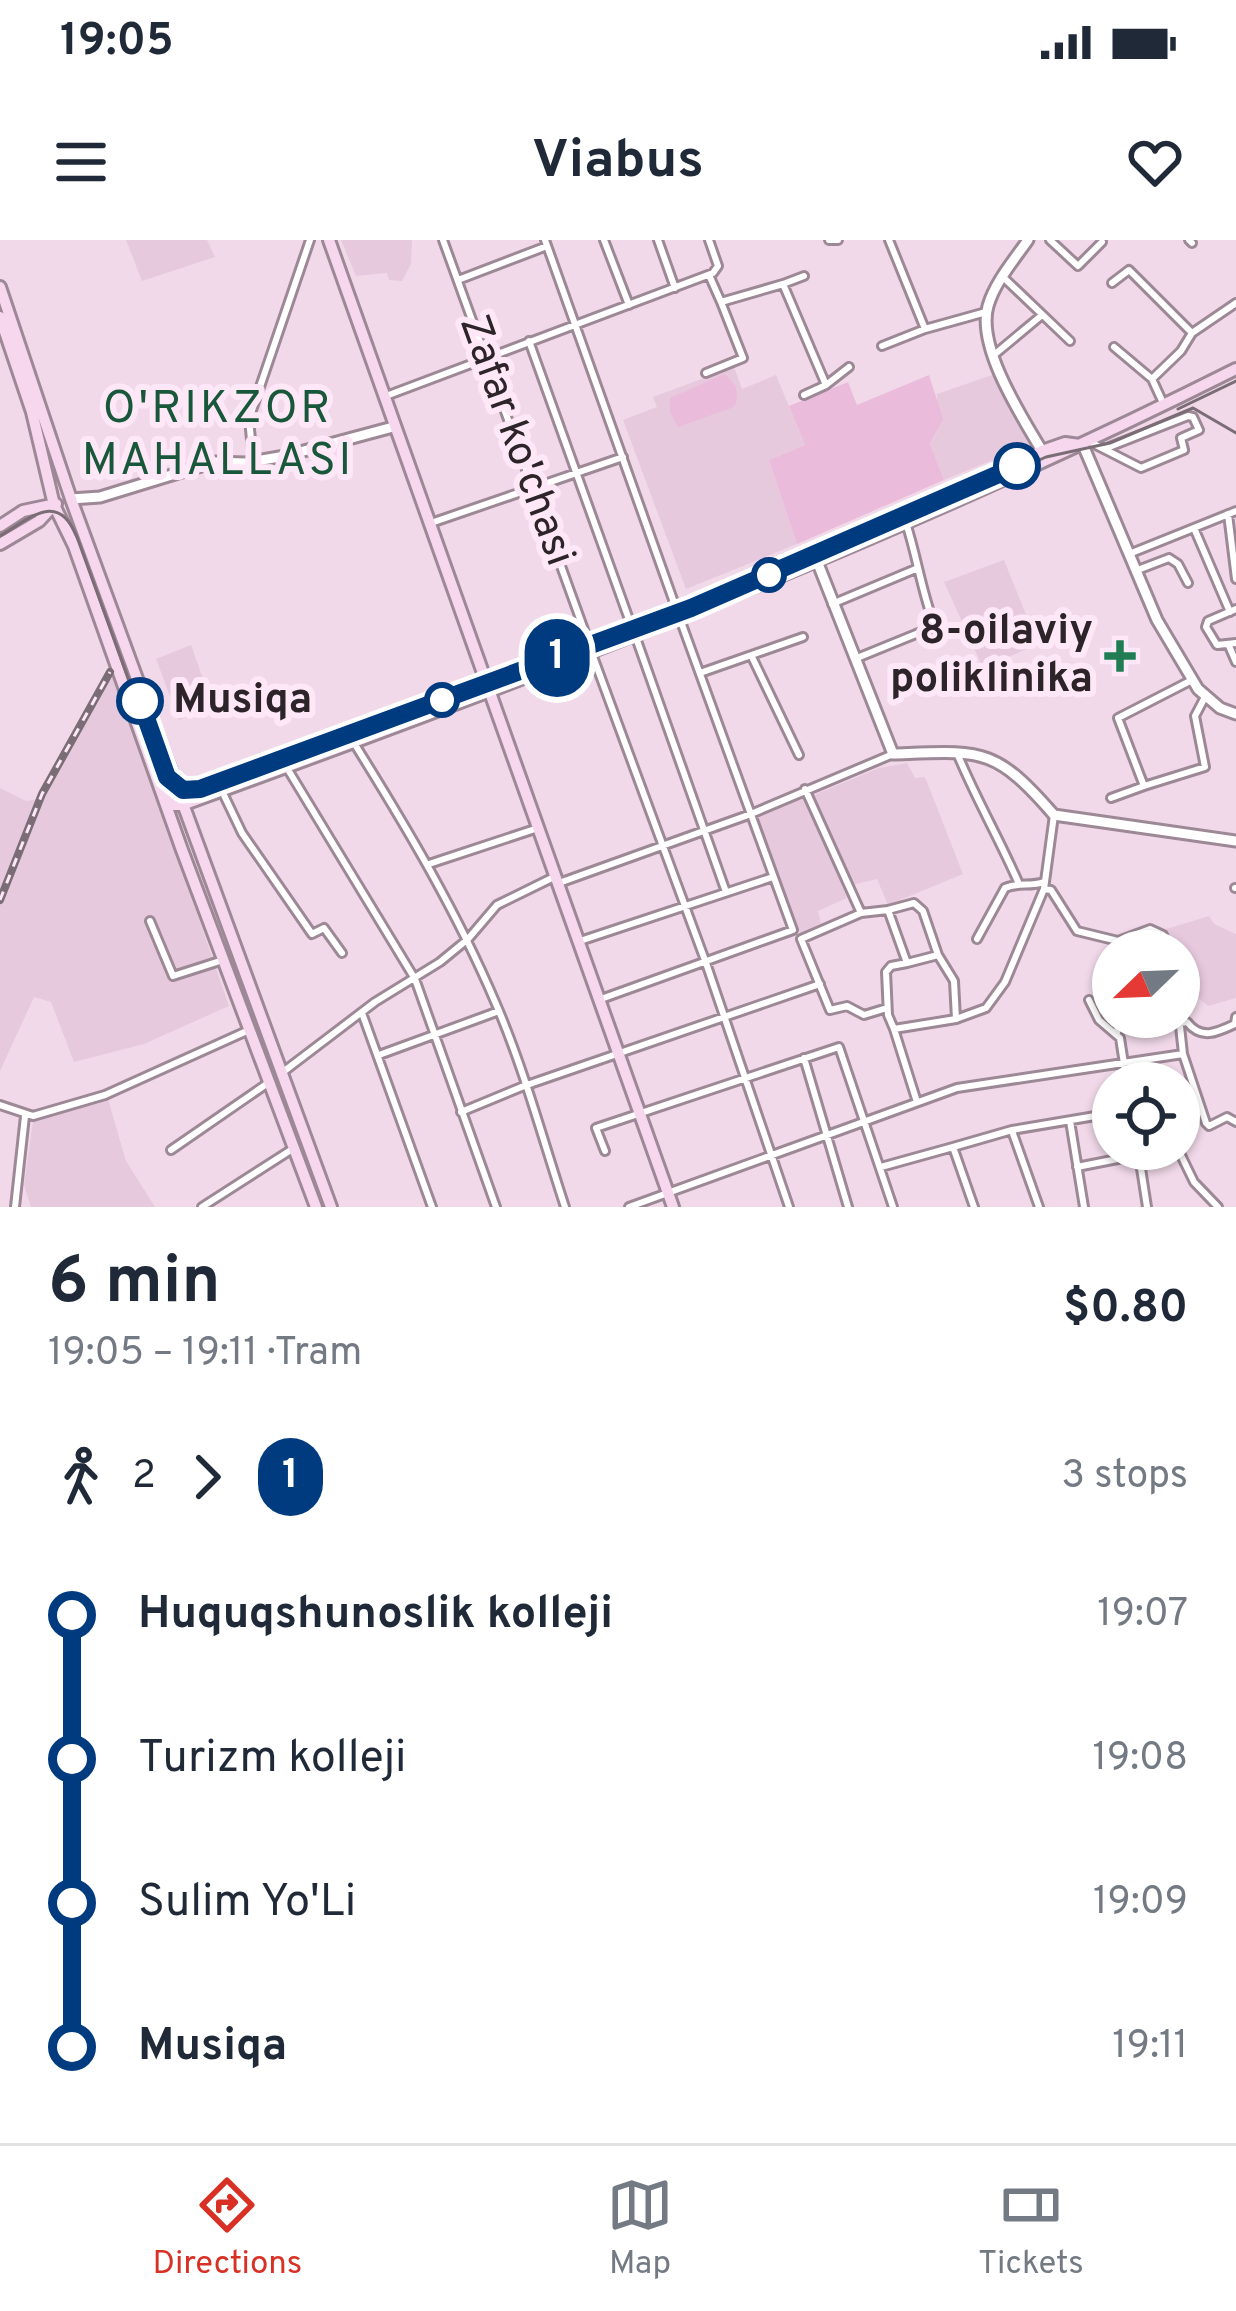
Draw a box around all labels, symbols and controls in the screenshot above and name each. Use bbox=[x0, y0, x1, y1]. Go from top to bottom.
text: 19:05 bbox=[60, 14, 174, 71]
text: Viabus bbox=[532, 128, 704, 197]
icon: menu bbox=[48, 129, 114, 195]
icon: heart bbox=[1122, 129, 1188, 195]
street label: Zafar ko'chasi bbox=[445, 308, 585, 574]
district label: O'RIKZOR MAHALLASI bbox=[82, 382, 354, 491]
unlabelled marker bbox=[995, 444, 1039, 488]
unlabelled marker bbox=[753, 559, 785, 591]
place label: 8-oilaviy poliklinika bbox=[890, 606, 1093, 707]
line badge: 1 bbox=[518, 619, 596, 697]
text: 1 bbox=[549, 631, 565, 684]
marker: 8-oilaviy poliklinika bbox=[1104, 640, 1136, 672]
place label: Musiqa bbox=[173, 675, 312, 728]
marker: Musiqa bbox=[118, 679, 162, 723]
unlabelled marker bbox=[426, 684, 458, 716]
north arrow bbox=[1092, 930, 1200, 1038]
map controls bbox=[1092, 930, 1200, 1170]
button: locate bbox=[1092, 1062, 1200, 1170]
text: 6 min bbox=[48, 1243, 221, 1326]
text: $0.80 bbox=[1063, 1281, 1188, 1338]
text: 19:05 – 19:11 · Tram bbox=[48, 1330, 362, 1379]
icon: walk bbox=[48, 1444, 114, 1510]
icon: forward bbox=[174, 1444, 240, 1510]
text: 1 bbox=[282, 1450, 299, 1503]
text: 2 bbox=[132, 1453, 156, 1502]
text: 3 stops bbox=[1062, 1453, 1188, 1502]
text: Huquqshunoslik kolleji bbox=[138, 1587, 613, 1644]
text: 19:07 bbox=[1097, 1591, 1188, 1640]
text: Turizm kolleji bbox=[138, 1731, 407, 1788]
text: 19:08 bbox=[1093, 1735, 1188, 1784]
text: Sulim Yo'Li bbox=[138, 1875, 356, 1932]
text: 19:09 bbox=[1093, 1879, 1188, 1928]
text: Musiqa bbox=[138, 2019, 287, 2076]
text: 19:11 bbox=[1112, 2023, 1188, 2072]
tab: Directions bbox=[152, 2172, 302, 2286]
tab: Map bbox=[607, 2172, 673, 2286]
tab: Tickets bbox=[978, 2172, 1084, 2286]

